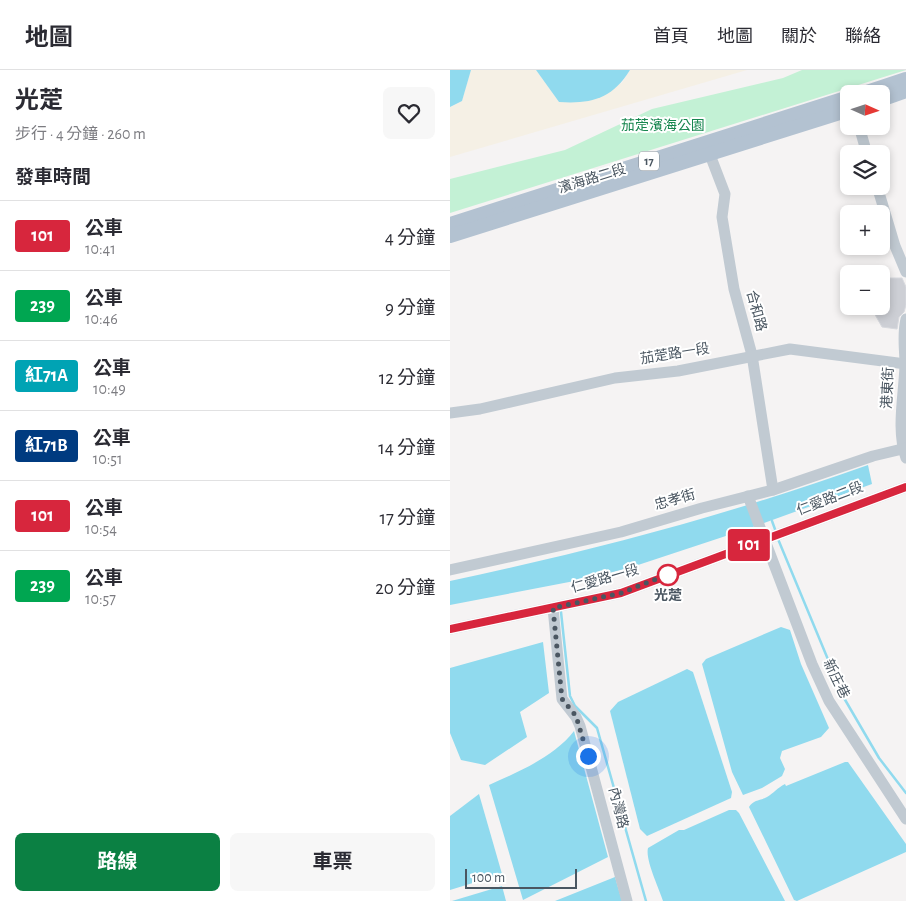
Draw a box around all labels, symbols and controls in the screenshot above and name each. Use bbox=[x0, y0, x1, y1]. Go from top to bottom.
text: 地圖 bbox=[25, 26, 73, 50]
text: 首頁 bbox=[653, 28, 689, 46]
text: 地圖 bbox=[717, 28, 753, 46]
text: 關於 bbox=[781, 28, 817, 46]
text: 聯絡 bbox=[845, 28, 881, 46]
north arrow bbox=[840, 85, 890, 135]
map controls bbox=[840, 85, 890, 315]
button: heart bbox=[383, 87, 435, 139]
text: 光萣 bbox=[15, 89, 63, 113]
park label: 茄萣濱海公園 bbox=[621, 118, 705, 133]
text: 步行 · 4 分鐘 · 260 m bbox=[15, 126, 146, 142]
button: layers bbox=[840, 145, 890, 195]
road number: 17 bbox=[639, 152, 659, 170]
street label: 濱海路二段 bbox=[556, 161, 628, 196]
text: 發車時間 bbox=[15, 168, 91, 187]
button: + bbox=[840, 205, 890, 255]
text: 公車 bbox=[85, 219, 123, 238]
text: 101 bbox=[31, 227, 54, 245]
text: 4 分鐘 bbox=[385, 229, 435, 248]
text: 10:41 bbox=[85, 241, 116, 257]
button: − bbox=[840, 265, 890, 315]
text: 公車 bbox=[85, 289, 123, 308]
street label: 合和路 bbox=[744, 289, 769, 333]
text: 239 bbox=[30, 297, 55, 315]
text: 9 分鐘 bbox=[385, 299, 435, 318]
text: 10:46 bbox=[85, 311, 118, 327]
street label: 茄萣路一段 bbox=[639, 341, 711, 366]
text: 公車 bbox=[93, 359, 131, 378]
text: 紅71A bbox=[25, 367, 68, 385]
street label: 港東街 bbox=[879, 367, 896, 409]
text: 12 分鐘 bbox=[379, 369, 435, 388]
text: 10:49 bbox=[93, 381, 126, 397]
text: 公車 bbox=[93, 429, 131, 448]
text: 紅71B bbox=[25, 437, 68, 455]
text: 14 分鐘 bbox=[378, 439, 435, 458]
text: 10:51 bbox=[93, 451, 123, 467]
street label: 仁愛路二段 bbox=[794, 479, 865, 518]
street label: 忠孝街 bbox=[653, 487, 697, 513]
text: 公車 bbox=[85, 499, 123, 518]
text: 101 bbox=[31, 507, 54, 525]
text: 17 分鐘 bbox=[379, 509, 435, 528]
text: 10:54 bbox=[85, 521, 117, 537]
line badge: 101 bbox=[720, 529, 778, 561]
text: 101 bbox=[738, 536, 760, 554]
street label: 仁愛路一段 bbox=[569, 562, 641, 595]
marker: 光萣 bbox=[657, 564, 679, 586]
text: 公車 bbox=[85, 569, 123, 588]
text: 239 bbox=[30, 577, 55, 595]
text: 20 分鐘 bbox=[375, 579, 435, 598]
place label: 光萣 bbox=[654, 588, 682, 603]
text: 10:57 bbox=[85, 591, 116, 607]
street label: 新庄巷 bbox=[821, 657, 852, 701]
your location bbox=[576, 744, 601, 769]
street label: 內灣路 bbox=[606, 786, 631, 830]
button: 路線 bbox=[15, 833, 220, 891]
button: 車票 bbox=[230, 833, 435, 891]
scale bar bbox=[465, 866, 578, 889]
text: 100 m bbox=[472, 871, 505, 885]

